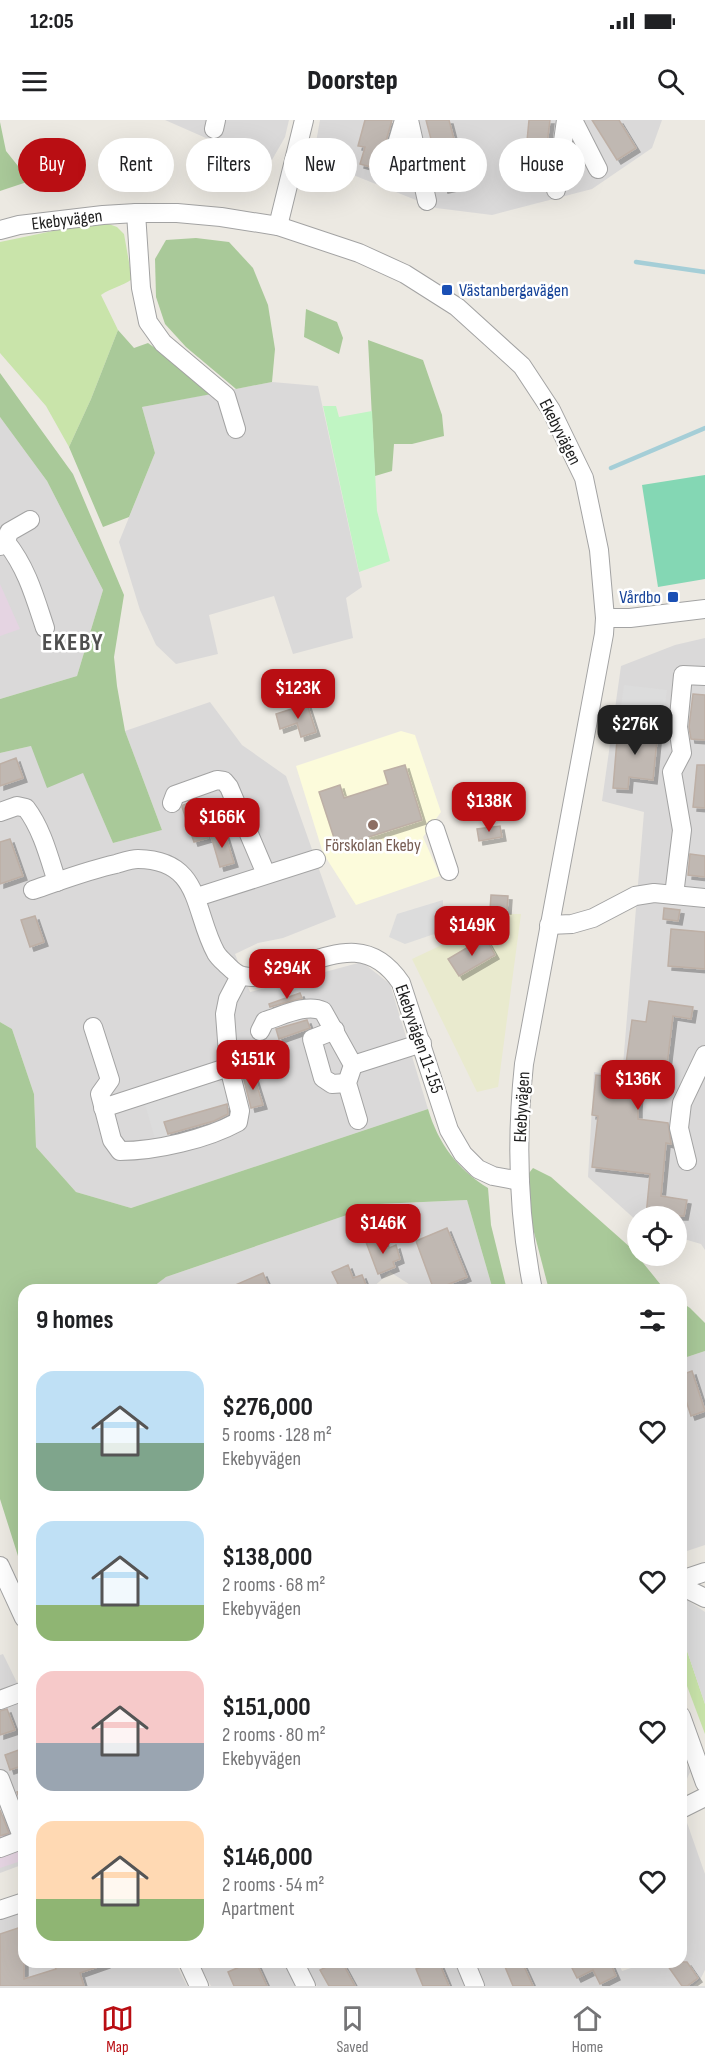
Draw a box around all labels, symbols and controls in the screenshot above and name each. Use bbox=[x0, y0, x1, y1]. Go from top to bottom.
text: 12:05 bbox=[30, 8, 74, 35]
icon: menu bbox=[18, 65, 51, 98]
text: Doorstep bbox=[307, 65, 398, 97]
icon: search bbox=[654, 65, 687, 98]
chip: Buy bbox=[18, 138, 86, 192]
chip: Rent bbox=[98, 138, 174, 192]
chip: Filters bbox=[186, 138, 272, 192]
chip: New bbox=[284, 138, 357, 192]
chip: Apartment bbox=[369, 138, 487, 192]
chip: House bbox=[499, 138, 585, 192]
street label: Ekebyvägen bbox=[30, 205, 104, 235]
place label: Västanbergavägen bbox=[459, 280, 569, 301]
marker: Västanbergavägen bbox=[440, 283, 454, 297]
street label: Ekebyvägen bbox=[534, 396, 586, 468]
place label: Vårdbo bbox=[619, 587, 661, 608]
marker: Vårdbo bbox=[666, 590, 680, 604]
district label: EKEBY bbox=[42, 628, 104, 657]
pin: $123K bbox=[256, 669, 340, 720]
text: $123K bbox=[275, 676, 321, 700]
pin: $276K bbox=[593, 705, 677, 756]
text: $276K bbox=[612, 712, 658, 736]
pin: $138K bbox=[447, 782, 531, 833]
text: $138K bbox=[466, 789, 512, 813]
pin: $166K bbox=[180, 798, 264, 849]
text: $166K bbox=[199, 805, 245, 829]
marker: Förskolan Ekeby bbox=[366, 818, 380, 832]
place label: Förskolan Ekeby bbox=[325, 835, 421, 856]
pin: $149K bbox=[430, 906, 514, 957]
text: $149K bbox=[449, 913, 495, 937]
pin: $294K bbox=[245, 949, 329, 1000]
text: $294K bbox=[263, 956, 311, 980]
street label: Ekebyvägen 11-155 bbox=[391, 982, 447, 1096]
pin: $151K bbox=[211, 1040, 295, 1091]
text: $151K bbox=[231, 1047, 275, 1071]
pin: $136K bbox=[596, 1060, 680, 1111]
text: $136K bbox=[615, 1067, 661, 1091]
street label: Ekebyvägen bbox=[510, 1071, 534, 1143]
pin: $146K bbox=[341, 1204, 425, 1255]
map controls bbox=[627, 1206, 687, 1266]
button: locate bbox=[627, 1206, 687, 1266]
text: $146K bbox=[360, 1211, 406, 1235]
icon: filters bbox=[636, 1304, 669, 1337]
text: 9 homes bbox=[36, 1305, 114, 1336]
text: $276,000 bbox=[222, 1392, 313, 1423]
icon: home bbox=[84, 1395, 156, 1467]
icon: heart bbox=[636, 1415, 669, 1448]
text: 5 rooms · 128 m² bbox=[222, 1423, 332, 1447]
text: Ekebyvägen bbox=[222, 1447, 301, 1471]
text: $138,000 bbox=[222, 1542, 312, 1573]
icon: home bbox=[84, 1545, 156, 1617]
icon: heart bbox=[636, 1565, 669, 1598]
text: 2 rooms · 68 m² bbox=[222, 1573, 326, 1597]
text: Ekebyvägen bbox=[222, 1597, 301, 1621]
text: $151,000 bbox=[222, 1692, 311, 1723]
icon: home bbox=[84, 1695, 156, 1767]
icon: heart bbox=[636, 1715, 669, 1748]
text: 2 rooms · 80 m² bbox=[222, 1723, 326, 1747]
text: Ekebyvägen bbox=[222, 1747, 301, 1771]
text: $146,000 bbox=[222, 1842, 313, 1873]
icon: home bbox=[84, 1845, 156, 1917]
icon: heart bbox=[636, 1865, 669, 1898]
text: 2 rooms · 54 m² bbox=[222, 1873, 324, 1897]
text: Apartment bbox=[222, 1897, 295, 1921]
tab: Map bbox=[101, 2002, 134, 2057]
tab: Saved bbox=[336, 2002, 369, 2057]
tab: Home bbox=[571, 2002, 604, 2057]

